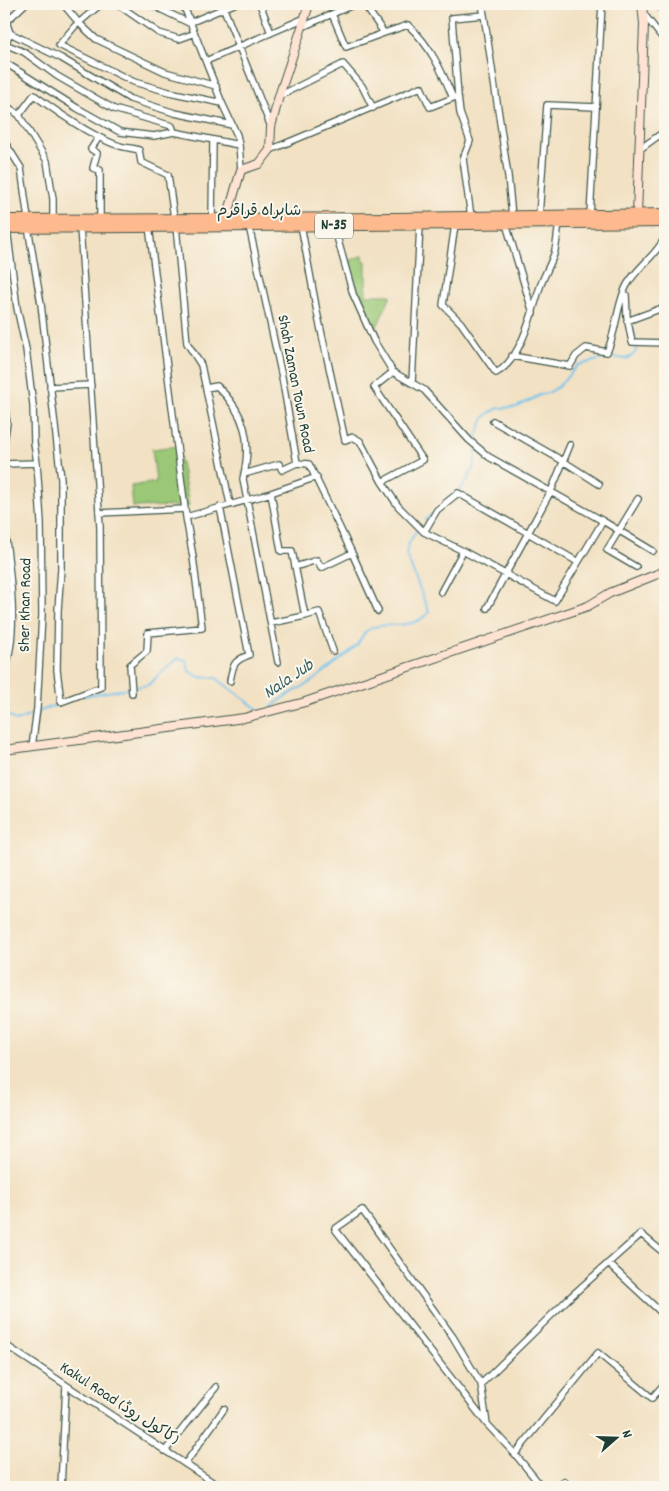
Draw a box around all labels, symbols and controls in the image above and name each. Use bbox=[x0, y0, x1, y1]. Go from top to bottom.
street label: شاہراہ قراقرم bbox=[217, 200, 301, 223]
road number: N-35 bbox=[315, 214, 353, 238]
street label: Shah Zaman Town Road bbox=[270, 313, 320, 455]
street label: Sher Khan Road bbox=[14, 558, 38, 652]
water label: Nala Jub bbox=[259, 653, 321, 706]
street label: Kakul Road (کاکول روڈ) bbox=[55, 1357, 183, 1451]
north arrow bbox=[592, 1414, 642, 1464]
text: N bbox=[616, 1428, 637, 1441]

